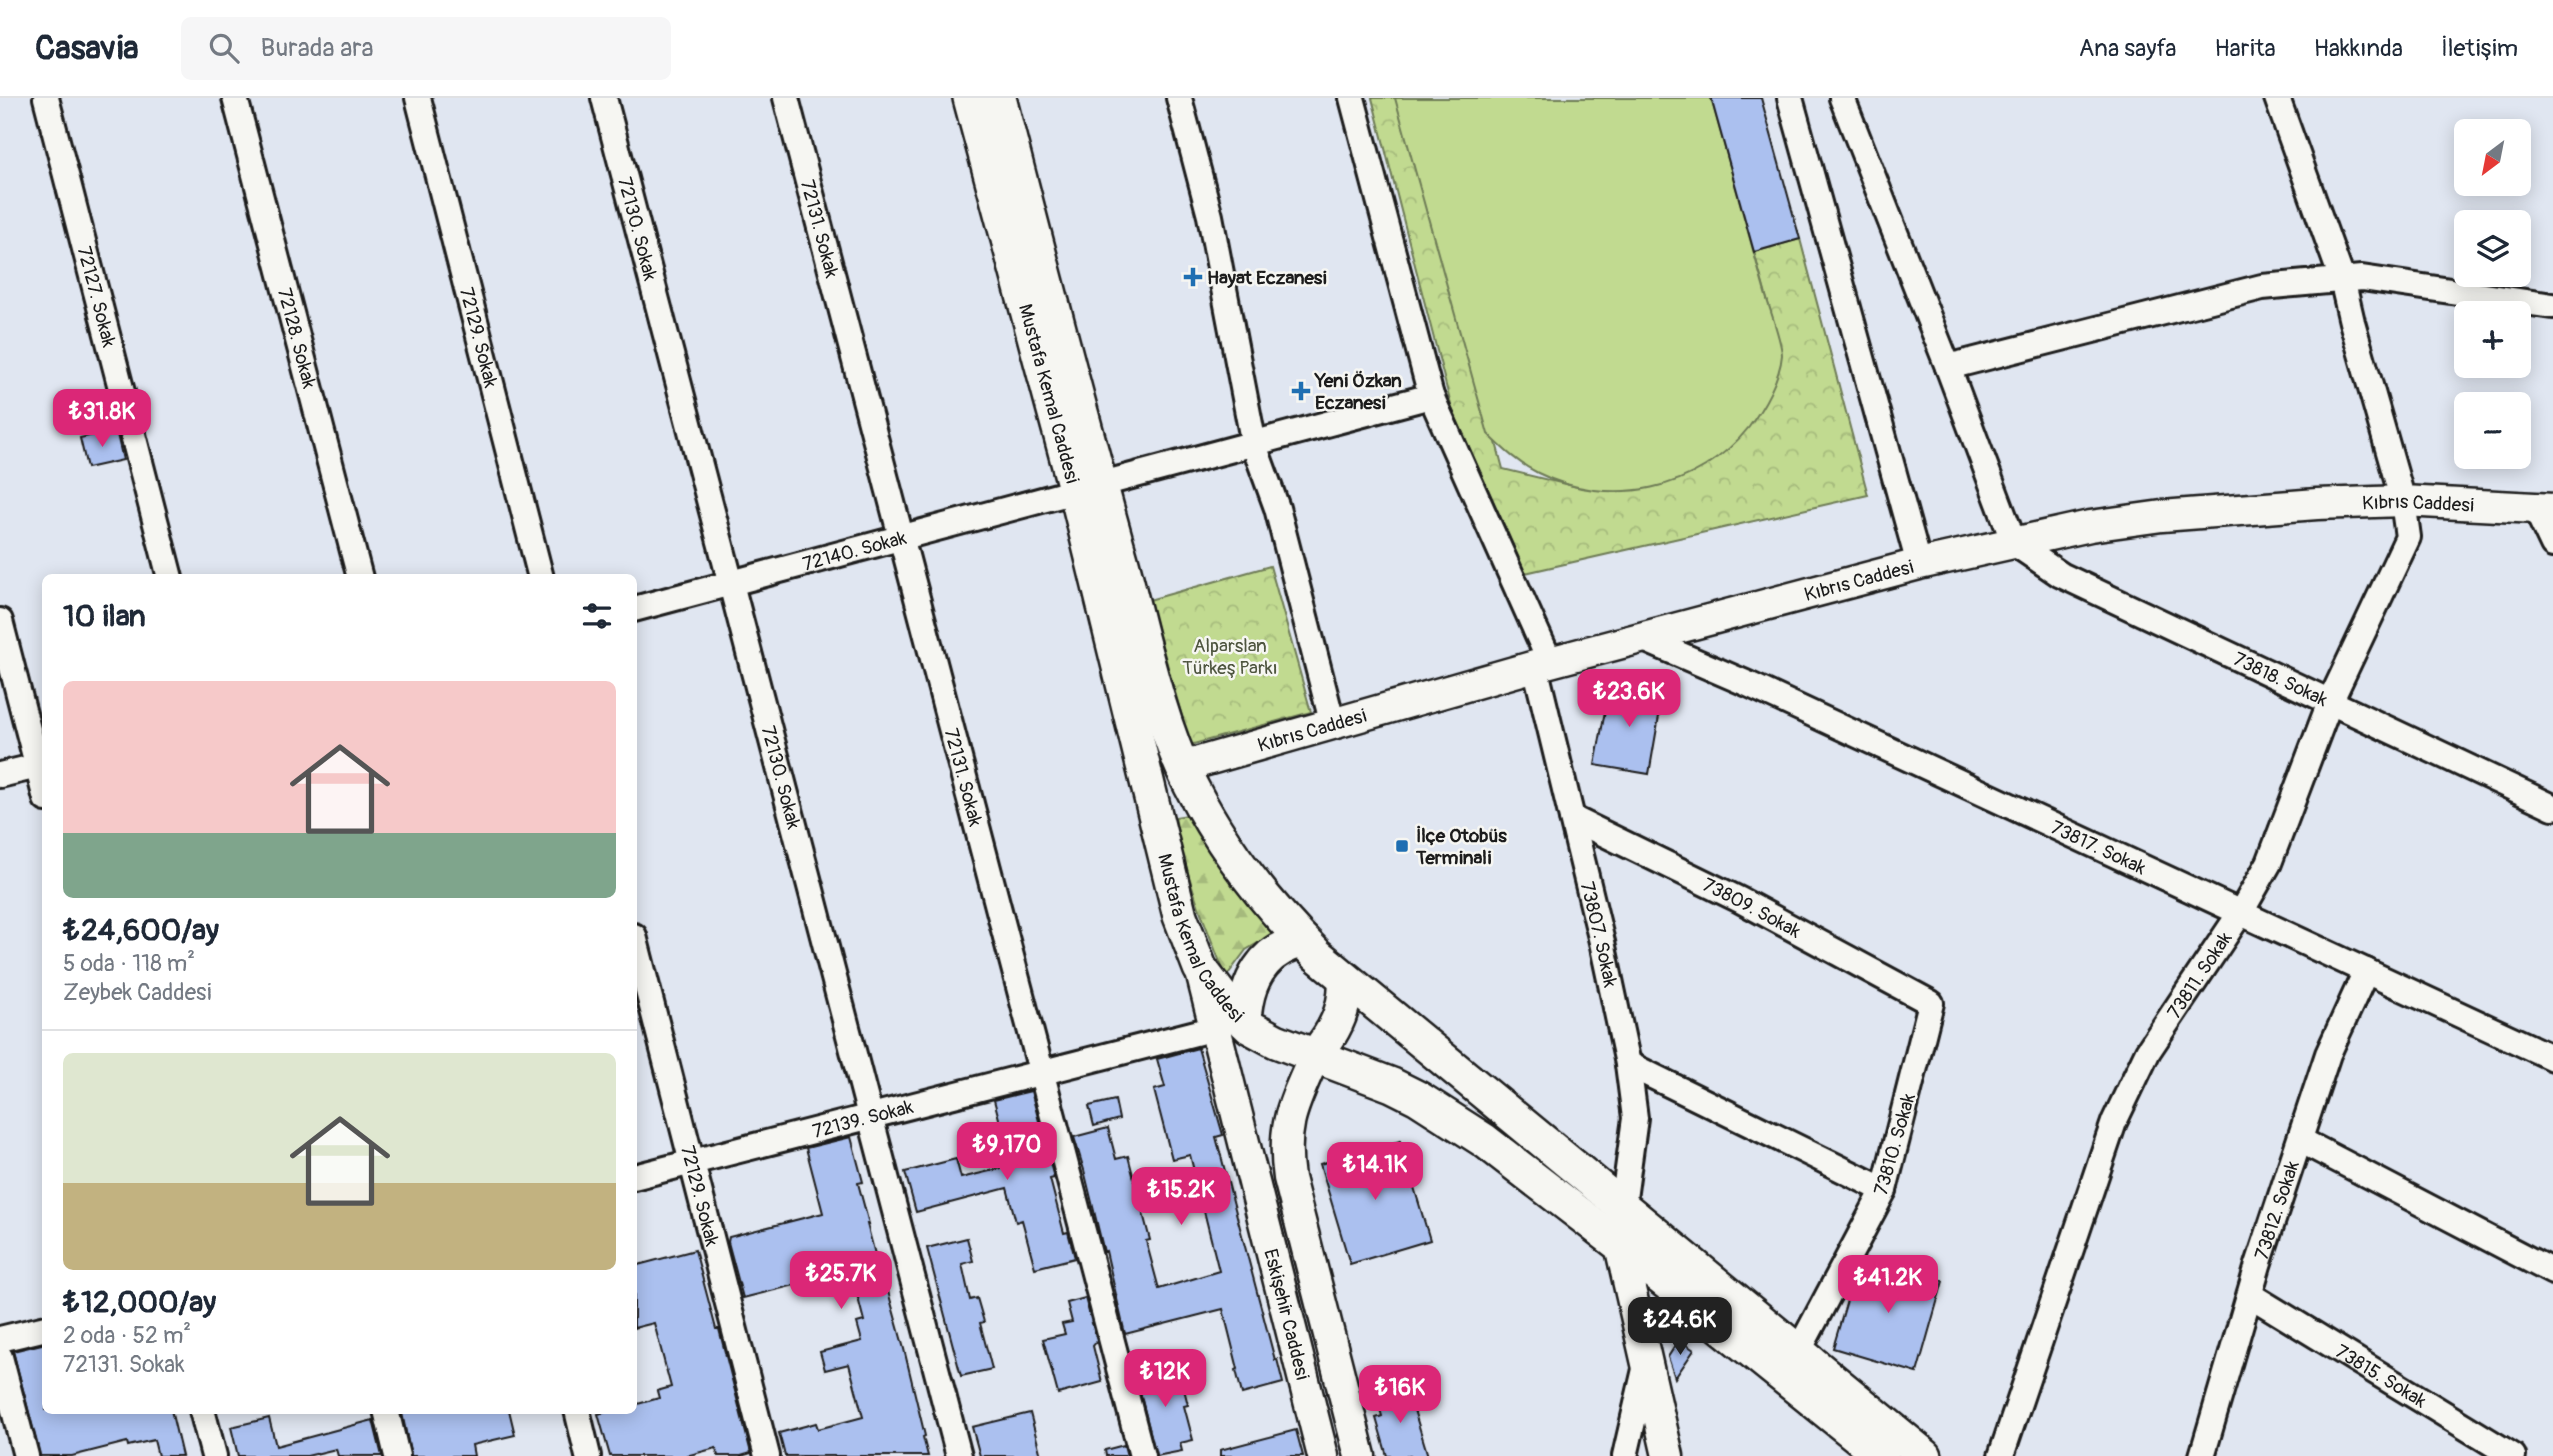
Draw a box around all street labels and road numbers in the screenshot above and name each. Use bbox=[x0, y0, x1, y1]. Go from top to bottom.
street label: 72130. Sokak bbox=[612, 175, 662, 283]
street label: 72131. Sokak bbox=[795, 177, 844, 281]
street label: 72127. Sokak bbox=[72, 244, 121, 350]
street label: 72129. Sokak bbox=[454, 285, 503, 390]
street label: 72128. Sokak bbox=[272, 286, 321, 391]
street label: Mustafa Kemal Caddesi bbox=[1013, 301, 1084, 486]
street label: Kıbrıs Caddesi bbox=[2362, 490, 2475, 518]
street label: 72140. Sokak bbox=[800, 526, 909, 576]
street label: Kıbrıs Caddesi bbox=[1802, 555, 1916, 607]
street label: 73818. Sokak bbox=[2229, 647, 2332, 712]
street label: Kıbrıs Caddesi bbox=[1255, 704, 1369, 758]
street label: 72130. Sokak bbox=[756, 723, 806, 832]
street label: 72131. Sokak bbox=[939, 726, 987, 829]
street label: 73817. Sokak bbox=[2047, 815, 2150, 880]
street label: Mustafa Kemal Caddesi bbox=[1152, 851, 1249, 1028]
street label: 73809. Sokak bbox=[1699, 873, 1805, 944]
street label: 73807. Sokak bbox=[1575, 879, 1622, 990]
street label: 73811. Sokak bbox=[2162, 927, 2237, 1023]
street label: 73810. Sokak bbox=[1869, 1090, 1921, 1198]
street label: 72139. Sokak bbox=[810, 1095, 916, 1144]
street label: 72129. Sokak bbox=[675, 1143, 724, 1249]
street label: 73812. Sokak bbox=[2250, 1158, 2305, 1263]
street label: Eskişehir Caddesi bbox=[1258, 1246, 1314, 1383]
street label: 73815. Sokak bbox=[2331, 1339, 2431, 1413]

